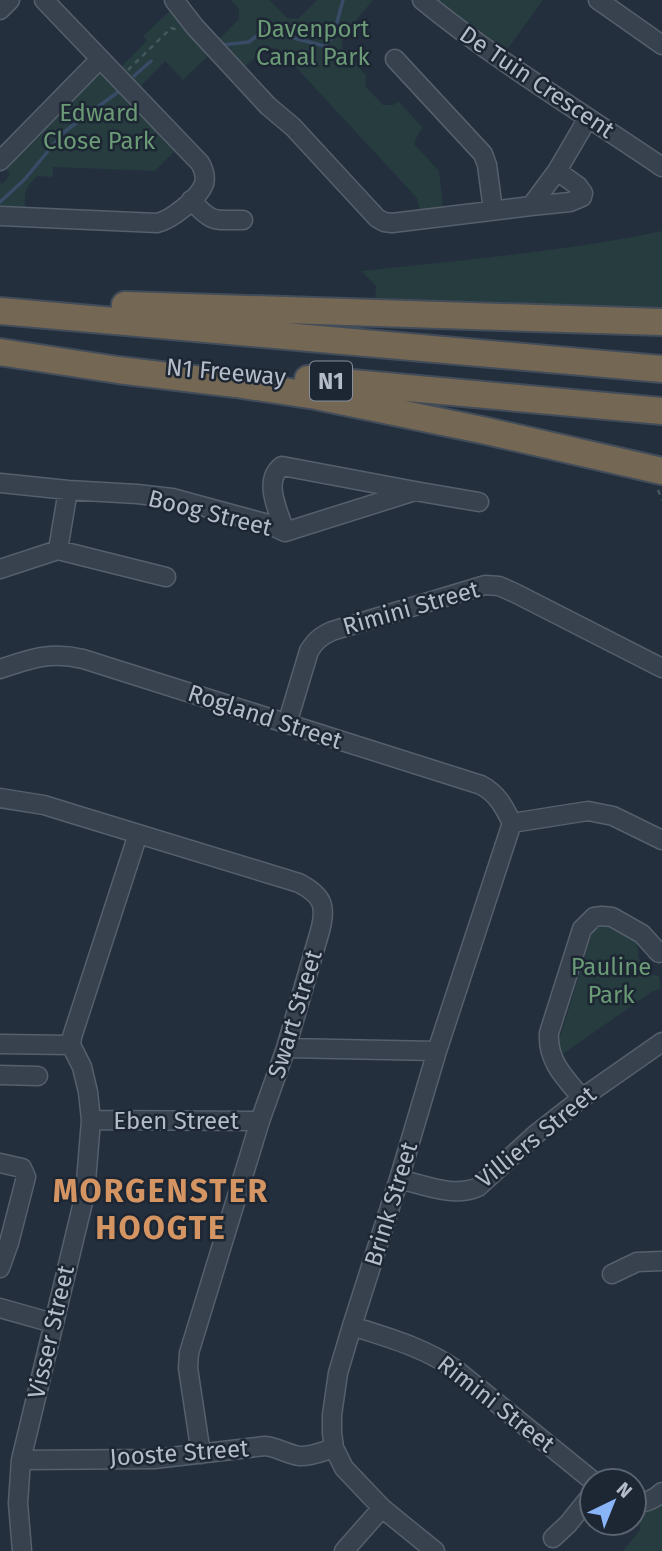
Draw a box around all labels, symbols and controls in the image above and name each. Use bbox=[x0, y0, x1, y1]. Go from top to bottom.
park label: Davenport Canal Park bbox=[256, 15, 371, 71]
street label: De Tuin Crescent bbox=[454, 20, 620, 144]
park label: Edward Close Park bbox=[43, 99, 156, 155]
street label: N1 Freeway bbox=[165, 353, 287, 391]
road number: N1 bbox=[310, 362, 352, 400]
street label: Boog Street bbox=[145, 484, 275, 542]
street label: Rimini Street bbox=[339, 575, 483, 641]
street label: Rogland Street bbox=[184, 679, 346, 755]
street label: Swart Street bbox=[262, 946, 328, 1081]
park label: Pauline Park bbox=[571, 953, 651, 1009]
street label: Villiers Street bbox=[471, 1080, 602, 1194]
street label: Eben Street bbox=[113, 1107, 239, 1135]
street label: Brink Street bbox=[359, 1138, 423, 1270]
district label: MORGENSTER HOOGTE bbox=[53, 1172, 269, 1247]
street label: Visser Street bbox=[22, 1262, 80, 1401]
street label: Rimini Street bbox=[432, 1350, 560, 1459]
street label: Jooste Street bbox=[108, 1434, 250, 1472]
north arrow bbox=[578, 1467, 648, 1537]
text: N bbox=[612, 1477, 637, 1503]

